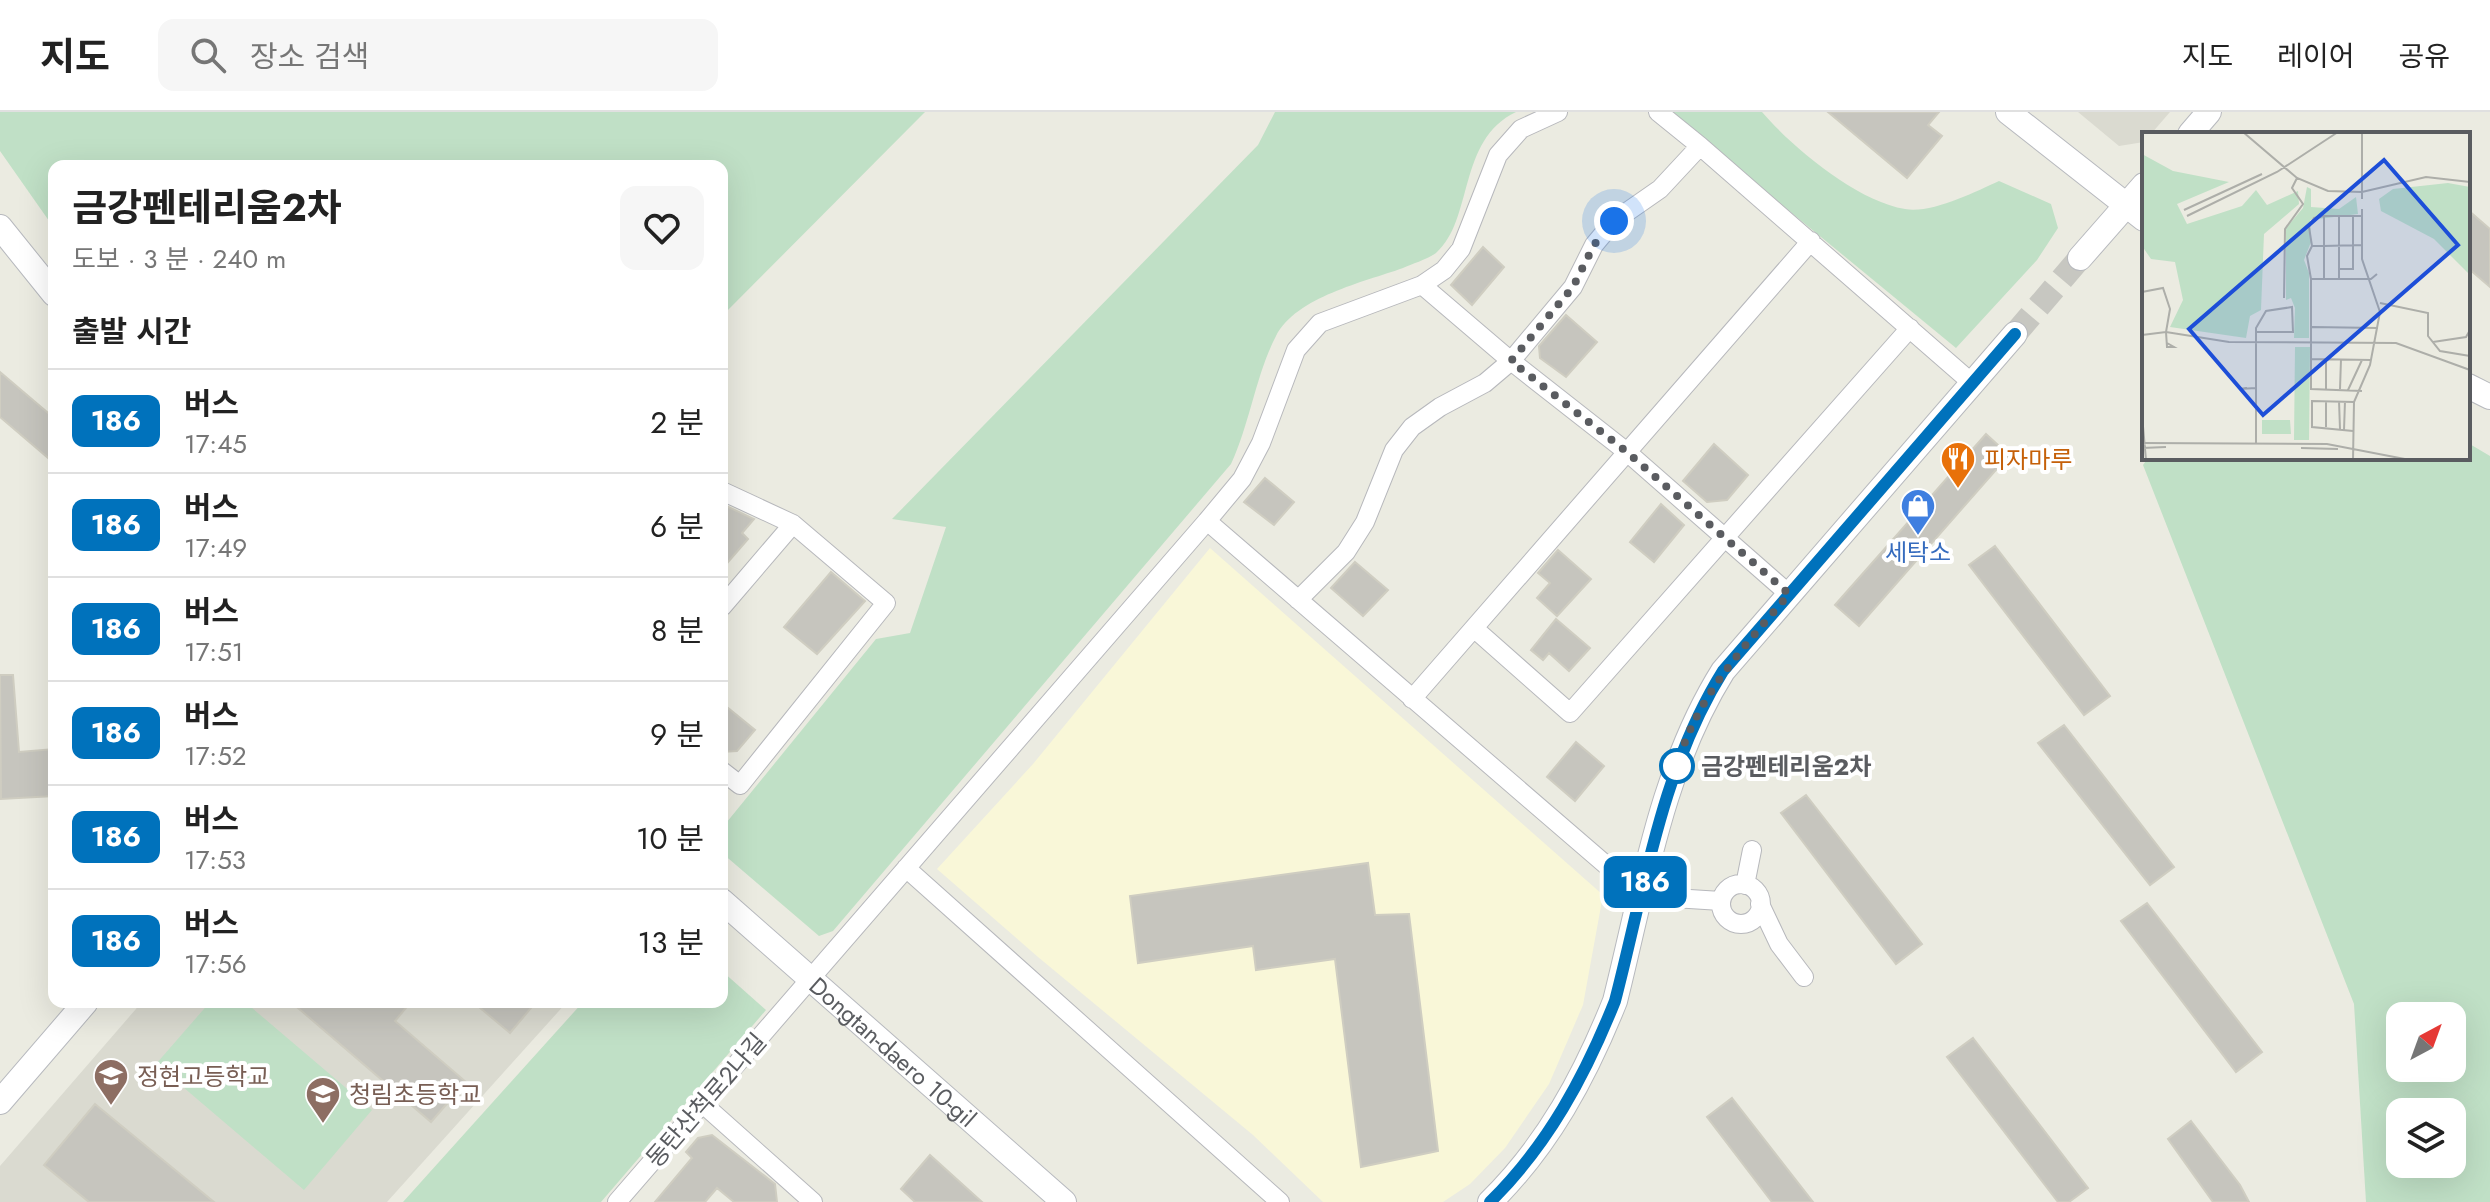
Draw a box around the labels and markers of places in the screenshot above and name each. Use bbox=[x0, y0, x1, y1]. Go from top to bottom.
restaurant icon: 피자마루 bbox=[1939, 440, 1977, 490]
place label: 피자마루 bbox=[1984, 442, 2072, 477]
shop icon: 세탁소 bbox=[1899, 487, 1937, 537]
place label: 세탁소 bbox=[1885, 535, 1951, 570]
marker: 금강펜테리움2차 bbox=[1660, 749, 1694, 783]
place label: 금강펜테리움2차 bbox=[1701, 749, 1871, 784]
school or university icon: 정현고등학교 bbox=[92, 1057, 130, 1107]
place label: 정현고등학교 bbox=[137, 1059, 269, 1094]
school or university icon: 청림초등학교 bbox=[304, 1075, 342, 1125]
place label: 청림초등학교 bbox=[349, 1077, 481, 1112]

